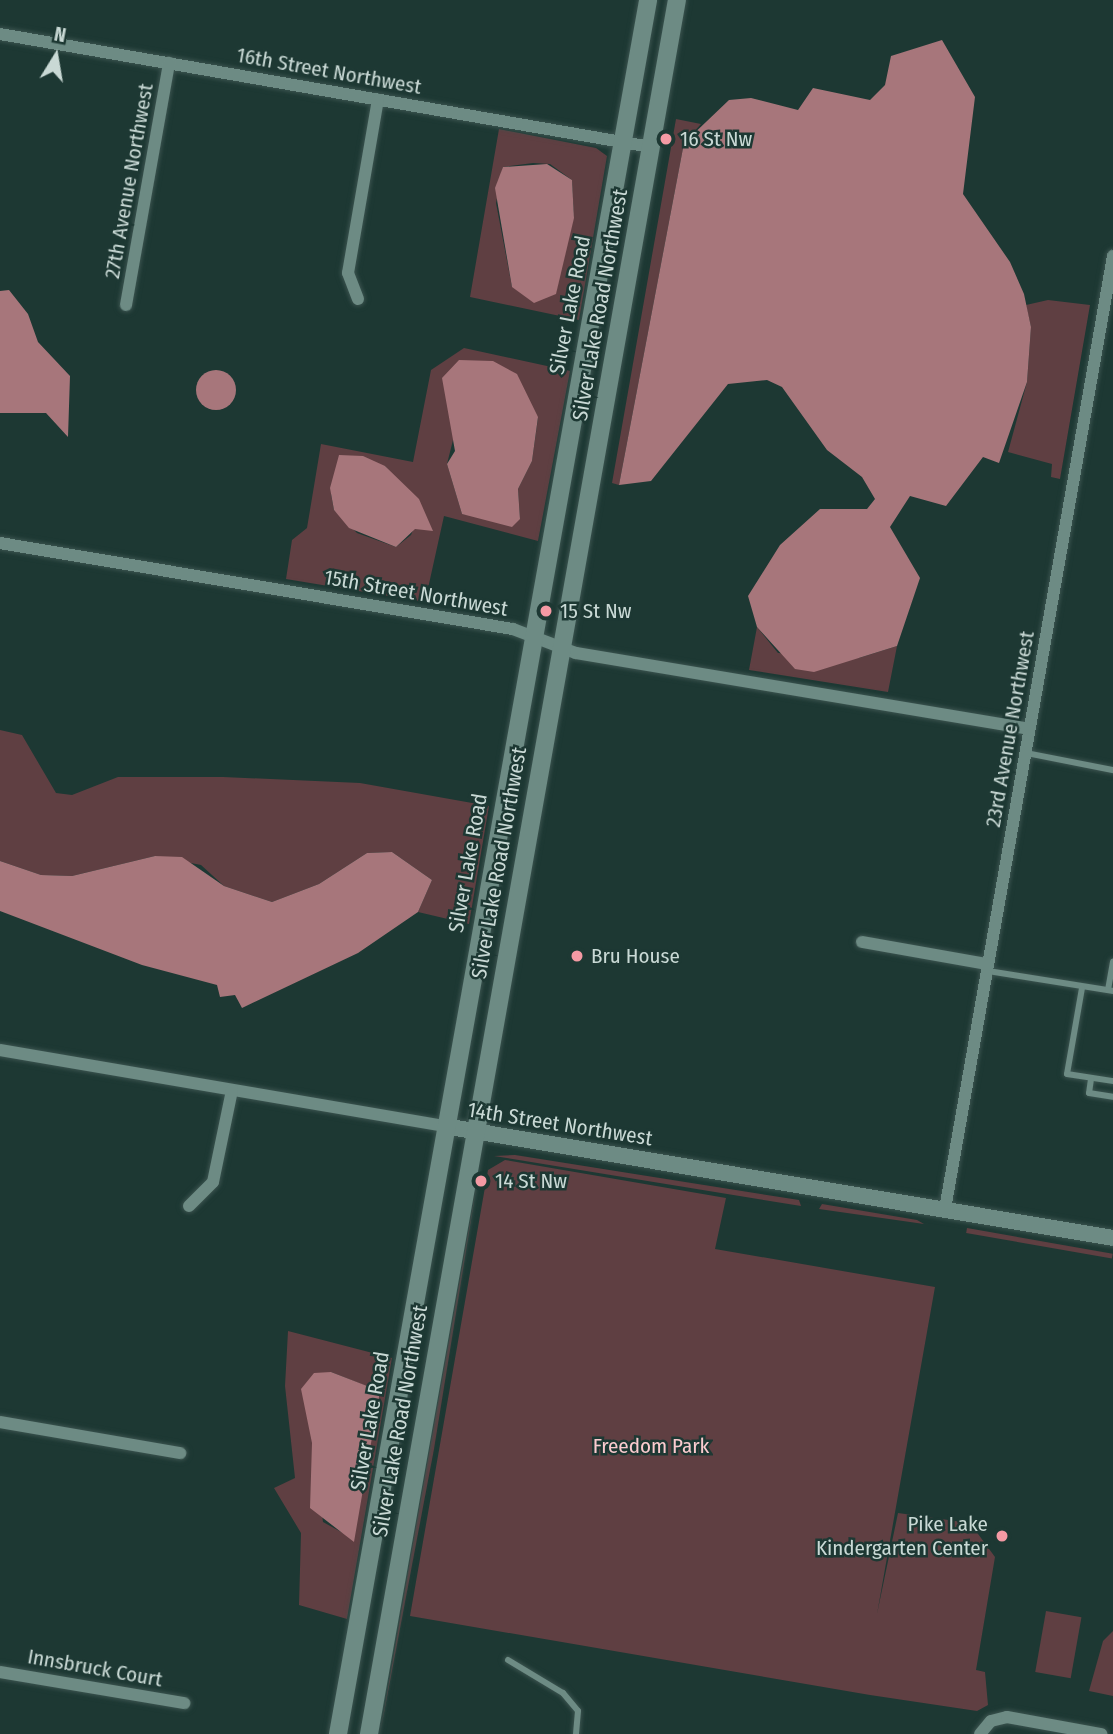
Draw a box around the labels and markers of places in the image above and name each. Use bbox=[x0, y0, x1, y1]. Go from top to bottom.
place label: 16 St Nw bbox=[680, 126, 752, 152]
marker: 16 St Nw bbox=[658, 131, 674, 147]
place label: 15 St Nw bbox=[560, 598, 631, 624]
marker: 15 St Nw bbox=[538, 603, 554, 619]
place label: Bru House bbox=[591, 943, 680, 969]
marker: Bru House bbox=[569, 948, 585, 964]
place label: 14 St Nw bbox=[495, 1168, 567, 1194]
marker: 14 St Nw bbox=[473, 1173, 489, 1189]
place label: Pike Lake Kindergarten Center bbox=[816, 1511, 988, 1561]
marker: Pike Lake Kindergarten Center bbox=[994, 1528, 1010, 1544]

